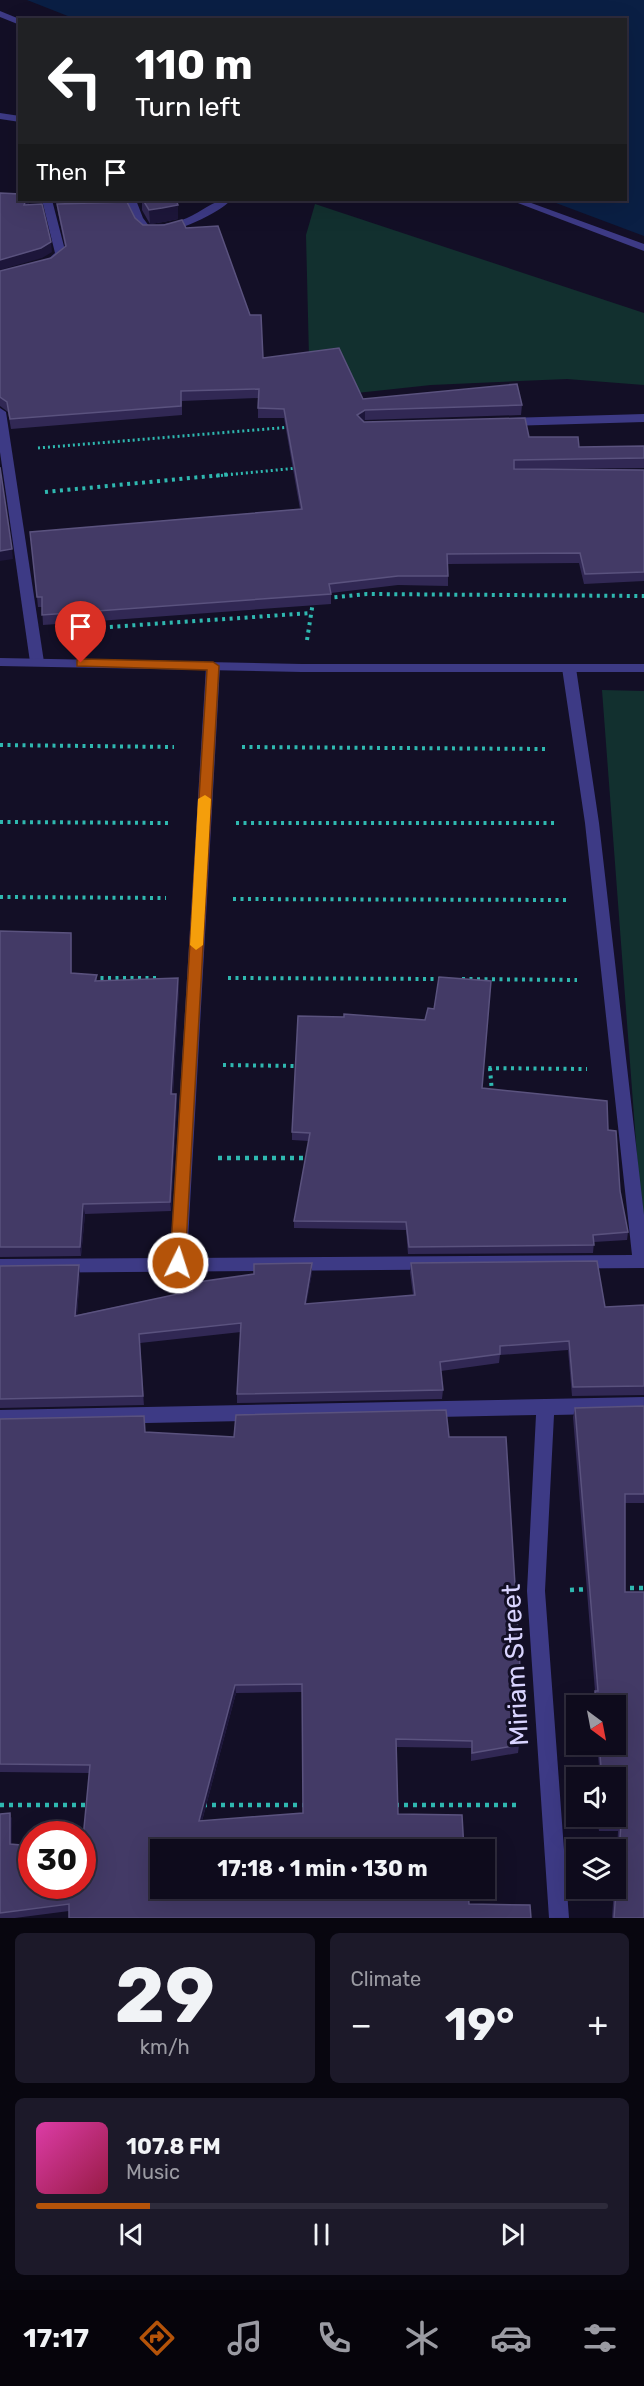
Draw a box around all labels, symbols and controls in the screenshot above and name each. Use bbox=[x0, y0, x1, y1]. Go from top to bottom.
text: 110 m bbox=[135, 40, 253, 90]
icon: left bbox=[36, 42, 114, 120]
text: Turn left bbox=[135, 91, 240, 123]
icon: arrive bbox=[99, 156, 132, 189]
text: Then bbox=[36, 159, 87, 186]
pin bbox=[55, 601, 106, 663]
icon: arrive bbox=[64, 610, 97, 643]
position arrow bbox=[146, 1231, 210, 1295]
street label: Miriam Street bbox=[496, 1583, 535, 1747]
north arrow bbox=[566, 1695, 626, 1755]
map controls bbox=[566, 1695, 626, 1899]
button: sound bbox=[566, 1767, 626, 1827]
speed limit sign: 30 bbox=[18, 1821, 96, 1899]
button: layers bbox=[566, 1839, 626, 1899]
text: 17:18 · 1 min · 130 m bbox=[217, 1855, 428, 1882]
text: 29 bbox=[114, 1949, 215, 2042]
text: Climate bbox=[351, 1967, 421, 1991]
text: 19° bbox=[445, 1998, 515, 2051]
text: − bbox=[351, 2005, 372, 2044]
text: + bbox=[587, 2005, 608, 2044]
text: km/h bbox=[140, 2035, 190, 2059]
text: 107.8 FM bbox=[126, 2133, 221, 2160]
text: Music bbox=[126, 2160, 180, 2184]
icon: previous bbox=[115, 2218, 148, 2251]
icon: pause bbox=[305, 2218, 338, 2251]
icon: next bbox=[496, 2218, 529, 2251]
icon: directions bbox=[136, 2317, 178, 2359]
icon: music bbox=[224, 2317, 266, 2359]
icon: phone bbox=[313, 2317, 355, 2359]
icon: climate bbox=[401, 2317, 443, 2359]
icon: car bbox=[490, 2317, 532, 2359]
icon: filters bbox=[579, 2317, 621, 2359]
text: 17:17 bbox=[23, 2322, 89, 2354]

